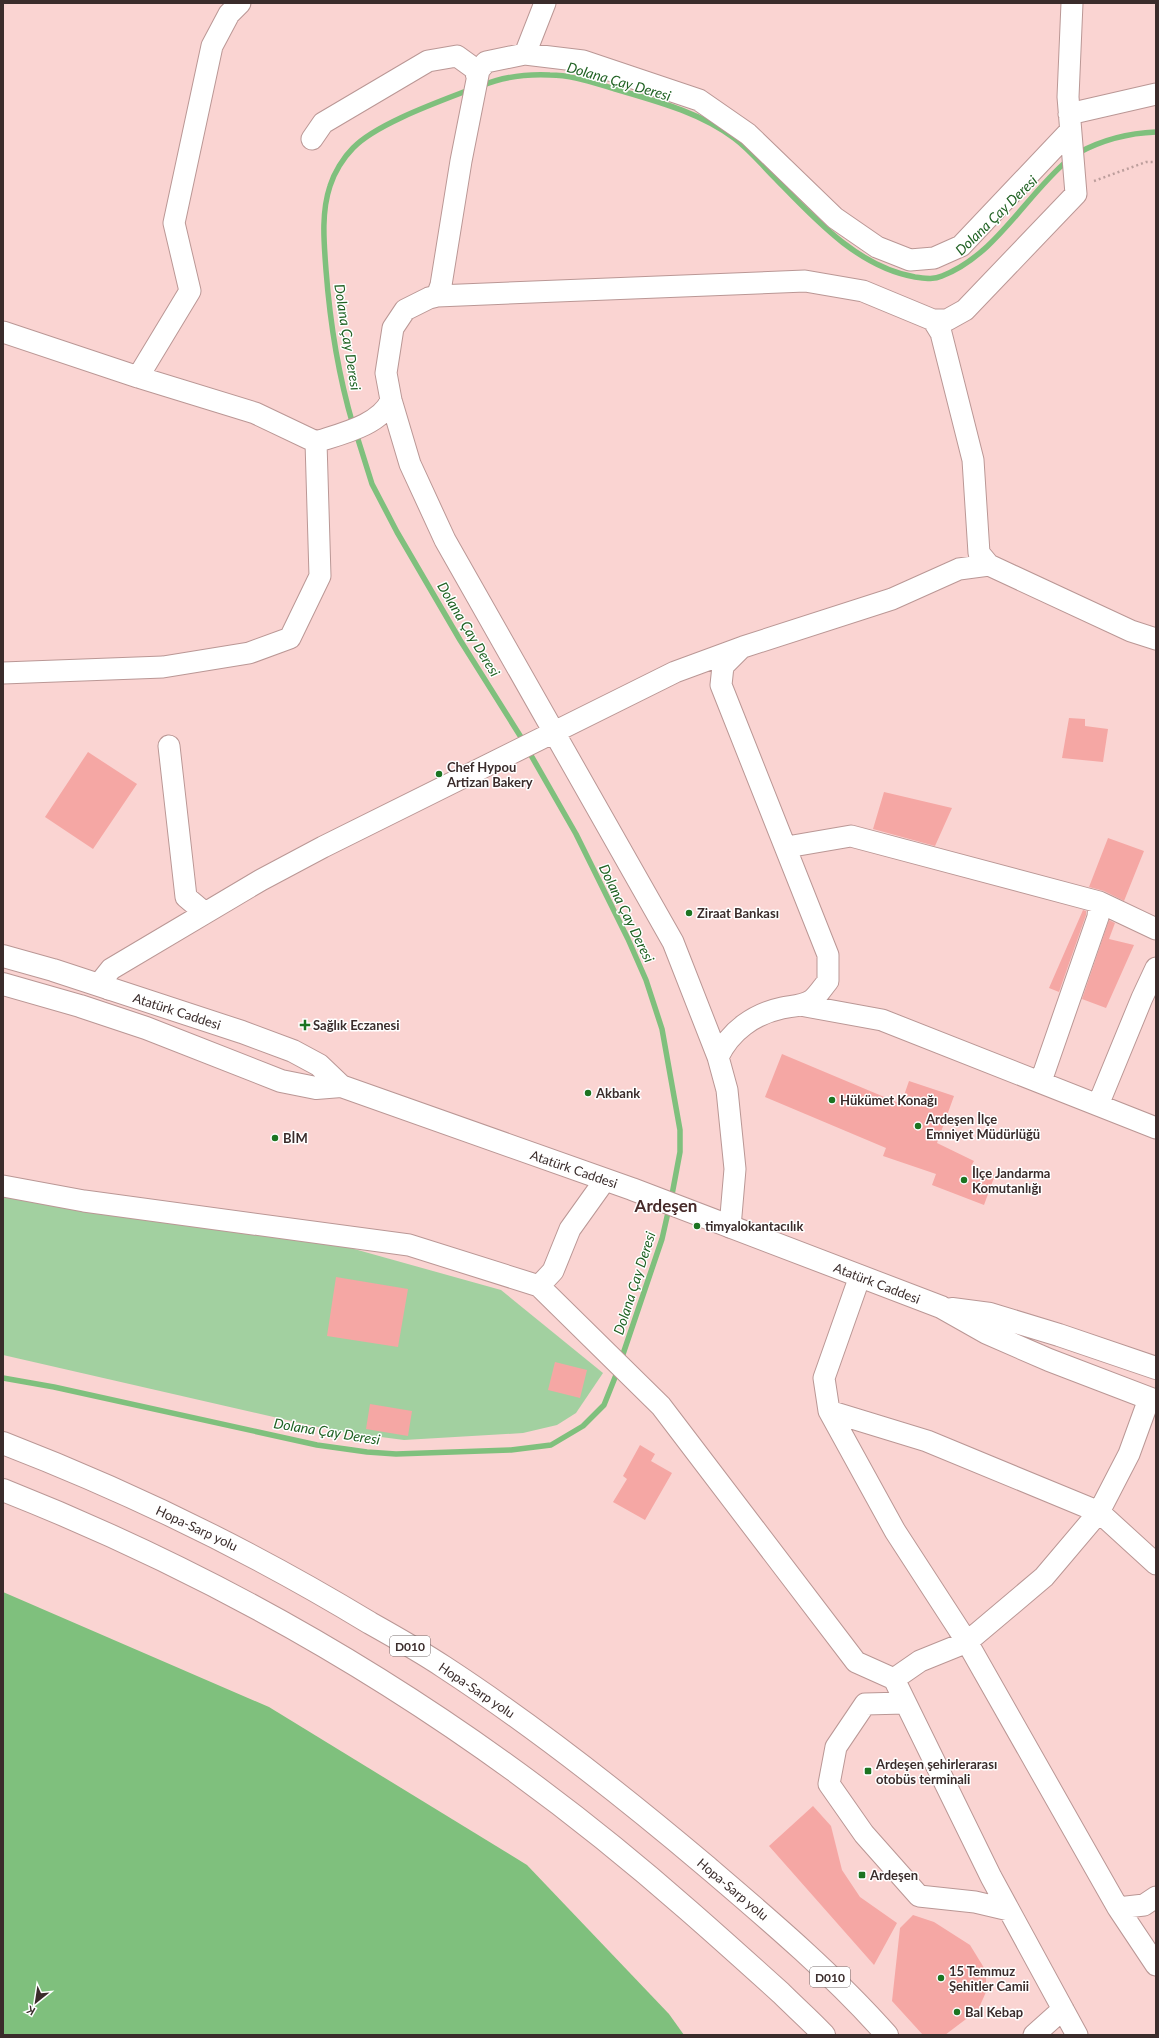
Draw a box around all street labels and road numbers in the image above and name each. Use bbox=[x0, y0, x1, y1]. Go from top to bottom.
street label: Atatürk Caddesi bbox=[131, 989, 223, 1033]
street label: Atatürk Caddesi bbox=[528, 1147, 620, 1191]
street label: Atatürk Caddesi bbox=[831, 1259, 923, 1307]
street label: Hopa-Sarp yolu bbox=[154, 1502, 240, 1554]
road number: D010 bbox=[390, 1636, 430, 1656]
street label: Hopa-Sarp yolu bbox=[436, 1659, 518, 1721]
street label: Hopa-Sarp yolu bbox=[694, 1854, 772, 1924]
road number: D010 bbox=[810, 1967, 850, 1987]

